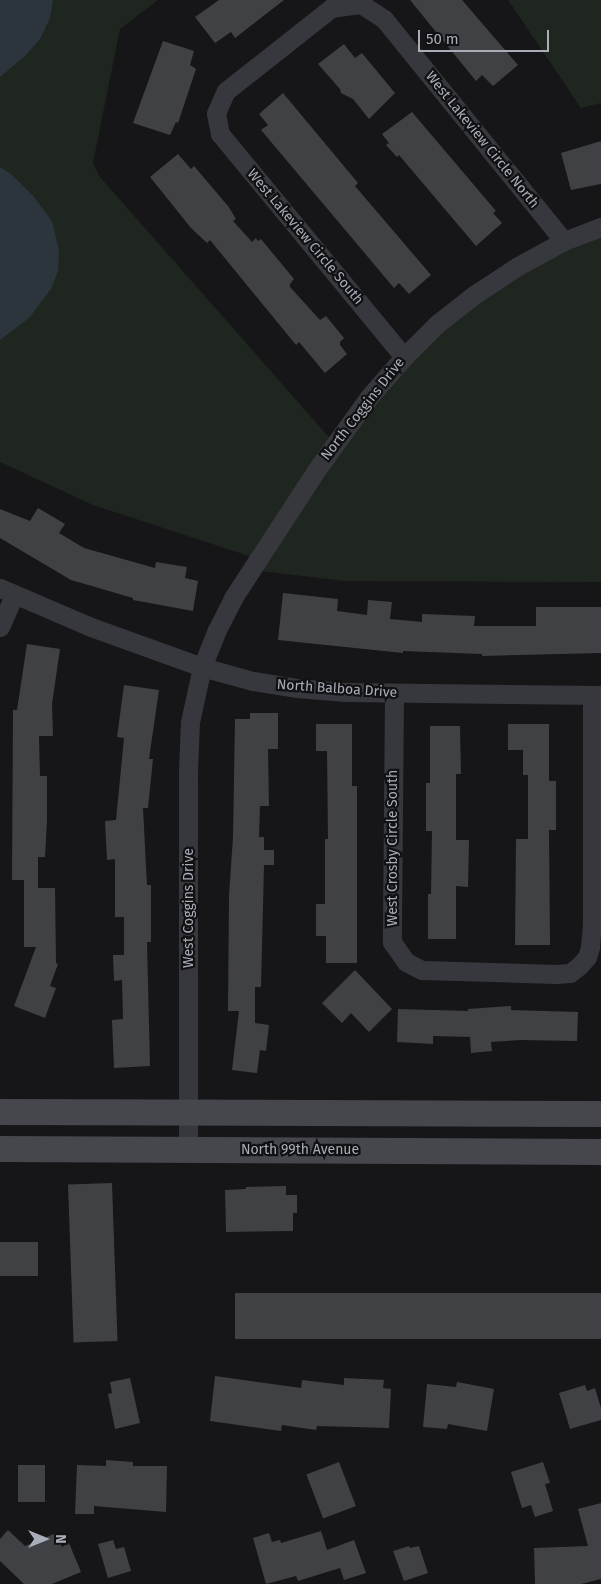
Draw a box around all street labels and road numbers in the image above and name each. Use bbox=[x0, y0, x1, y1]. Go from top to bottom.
street label: West Lakeview Circle North bbox=[422, 68, 542, 212]
street label: West Lakeview Circle South bbox=[243, 166, 367, 308]
street label: North Coggins Drive bbox=[318, 354, 408, 464]
street label: North Balboa Drive bbox=[276, 676, 398, 702]
street label: West Crosby Circle South bbox=[385, 770, 401, 926]
street label: West Coggins Drive bbox=[181, 848, 197, 968]
street label: North 99th Avenue bbox=[241, 1142, 359, 1158]

